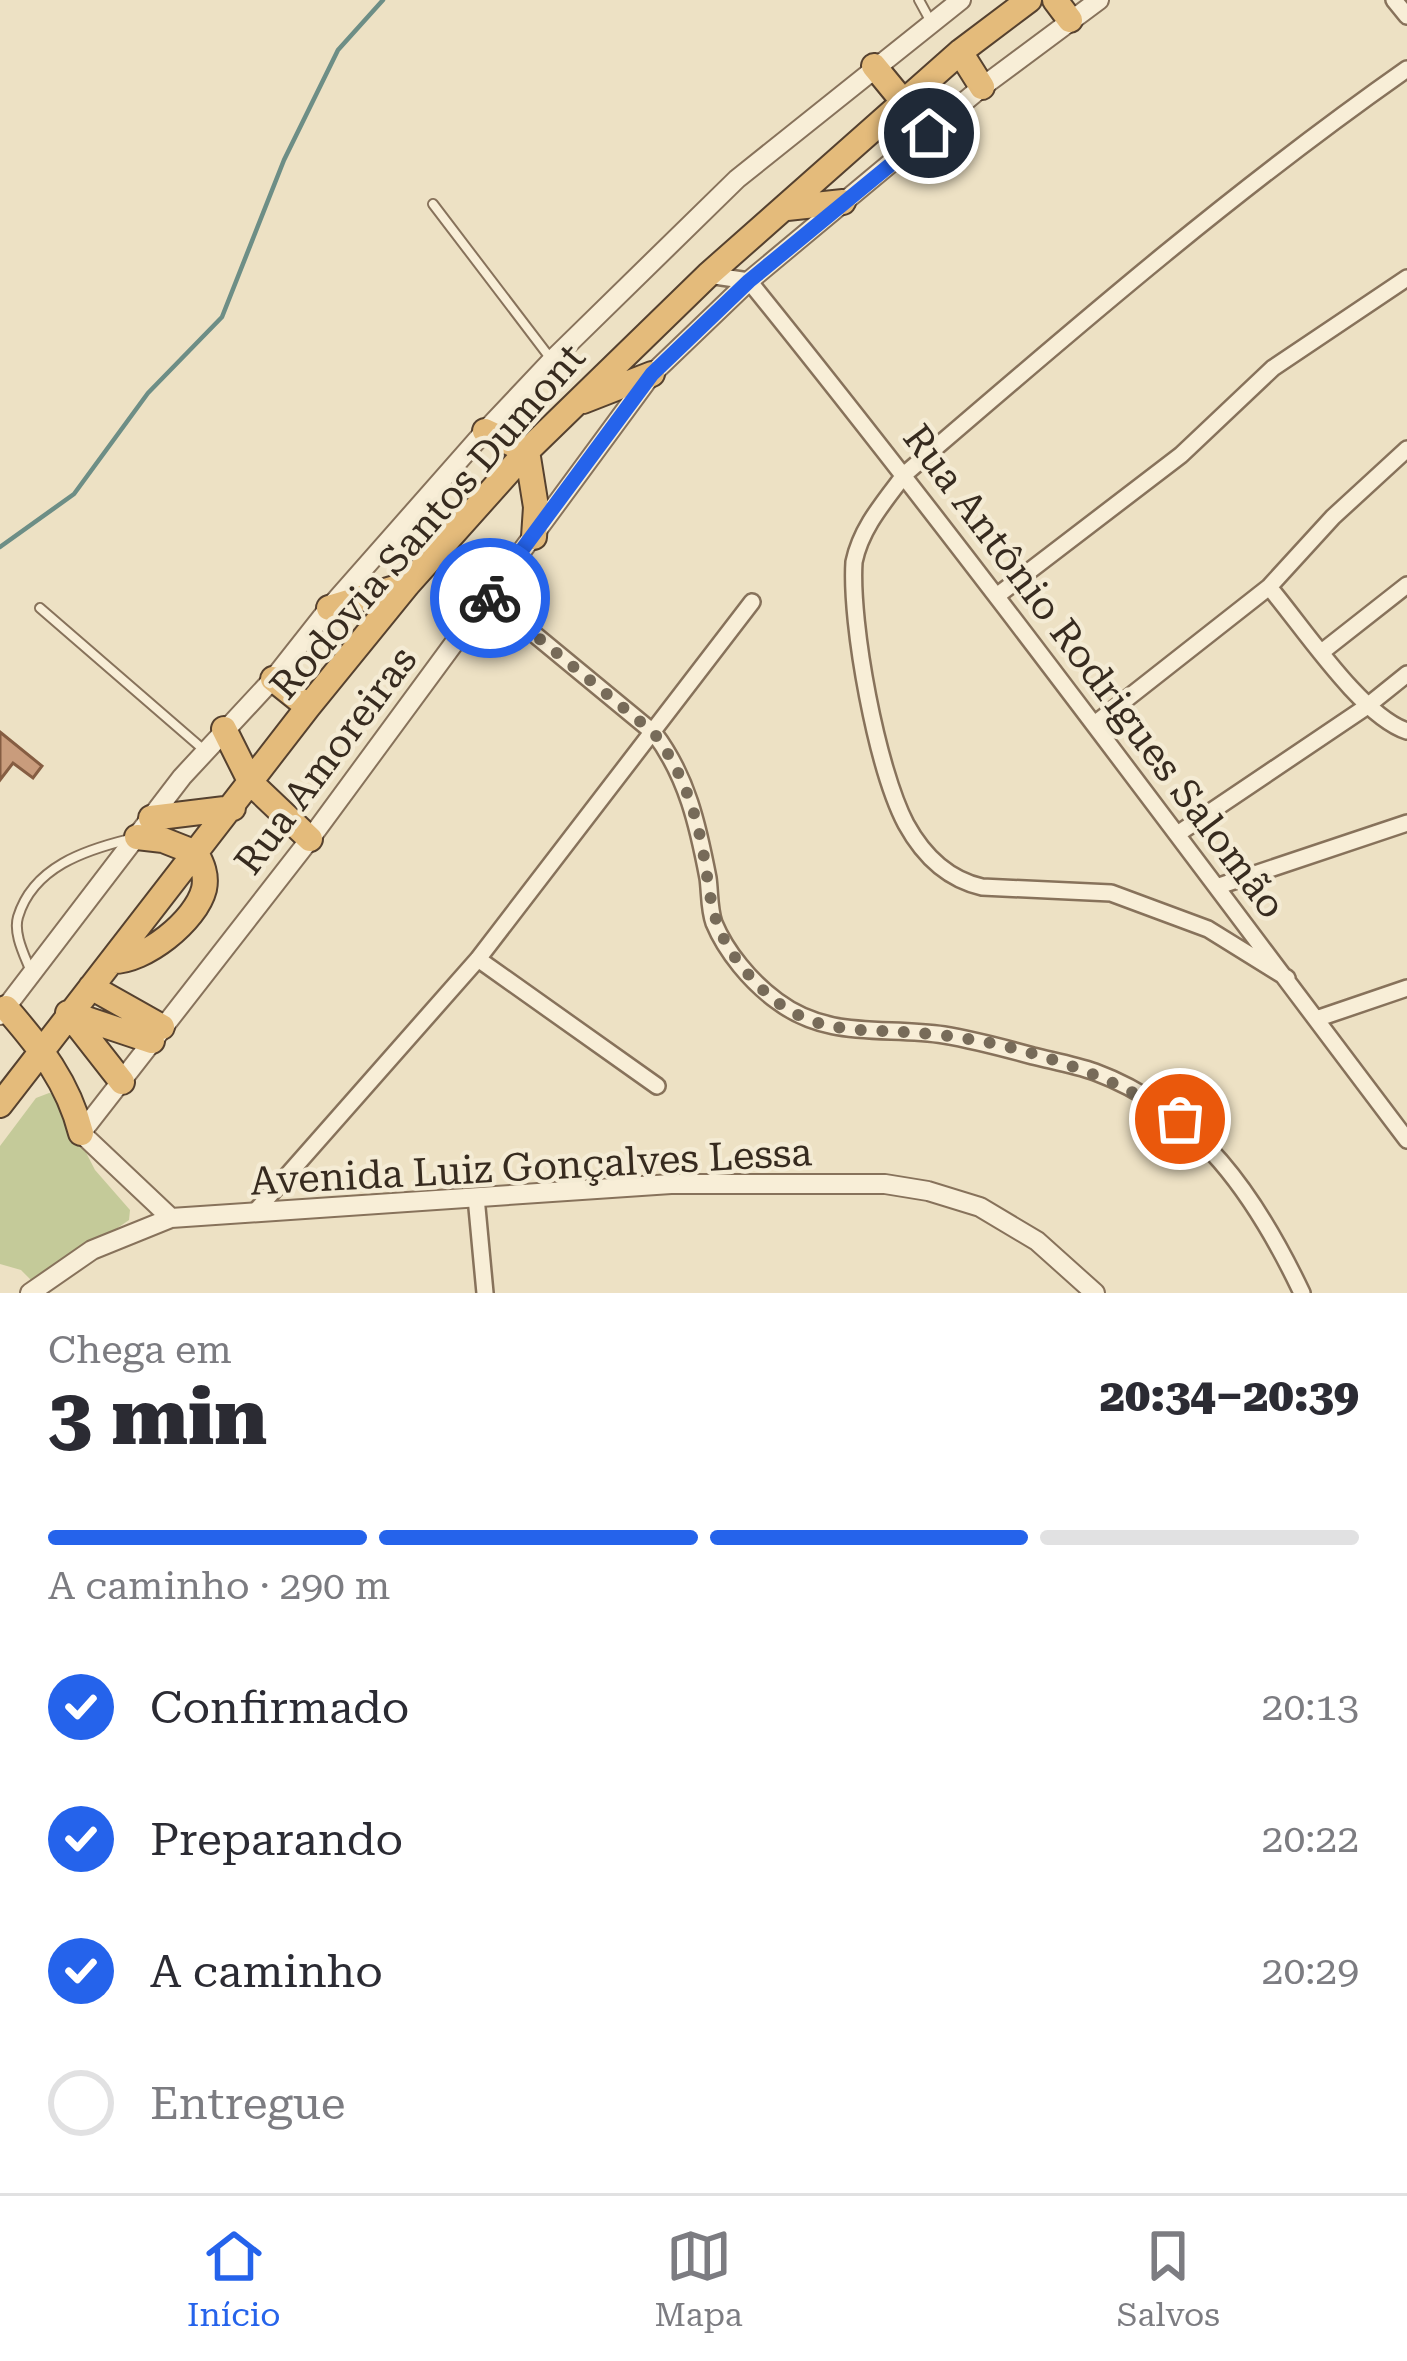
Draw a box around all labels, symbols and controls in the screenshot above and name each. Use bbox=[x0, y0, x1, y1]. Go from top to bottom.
pin bbox=[878, 82, 980, 184]
icon: home bbox=[896, 100, 962, 166]
street label: Rodovia Santos Dumont bbox=[261, 335, 595, 709]
street label: Rua Antônio Rodrigues Salomão bbox=[894, 416, 1295, 927]
courier bbox=[430, 538, 550, 658]
icon: bike bbox=[457, 565, 523, 631]
street label: Rua Amoreiras bbox=[225, 638, 426, 884]
pin bbox=[1129, 1068, 1231, 1170]
icon: bag bbox=[1147, 1086, 1213, 1152]
street label: Avenida Luiz Gonçalves Lessa bbox=[249, 1129, 813, 1205]
text: Chega em bbox=[48, 1327, 232, 1373]
text: 20:34–20:39 bbox=[1100, 1369, 1359, 1422]
text: 3 min bbox=[48, 1372, 267, 1463]
text: A caminho · 290 m bbox=[48, 1563, 390, 1609]
icon: check bbox=[48, 1674, 114, 1740]
text: Confirmado bbox=[150, 1681, 409, 1734]
text: 20:13 bbox=[1262, 1684, 1359, 1730]
icon: check bbox=[48, 1806, 114, 1872]
text: Preparando bbox=[150, 1813, 403, 1866]
text: 20:22 bbox=[1262, 1816, 1359, 1862]
icon: check bbox=[48, 1938, 114, 2004]
text: A caminho bbox=[150, 1945, 383, 1998]
text: 20:29 bbox=[1262, 1948, 1359, 1994]
text: Entregue bbox=[150, 2077, 346, 2130]
tab: Início bbox=[187, 2223, 280, 2334]
tab: Mapa bbox=[655, 2223, 743, 2334]
tab: Salvos bbox=[1117, 2223, 1220, 2334]

